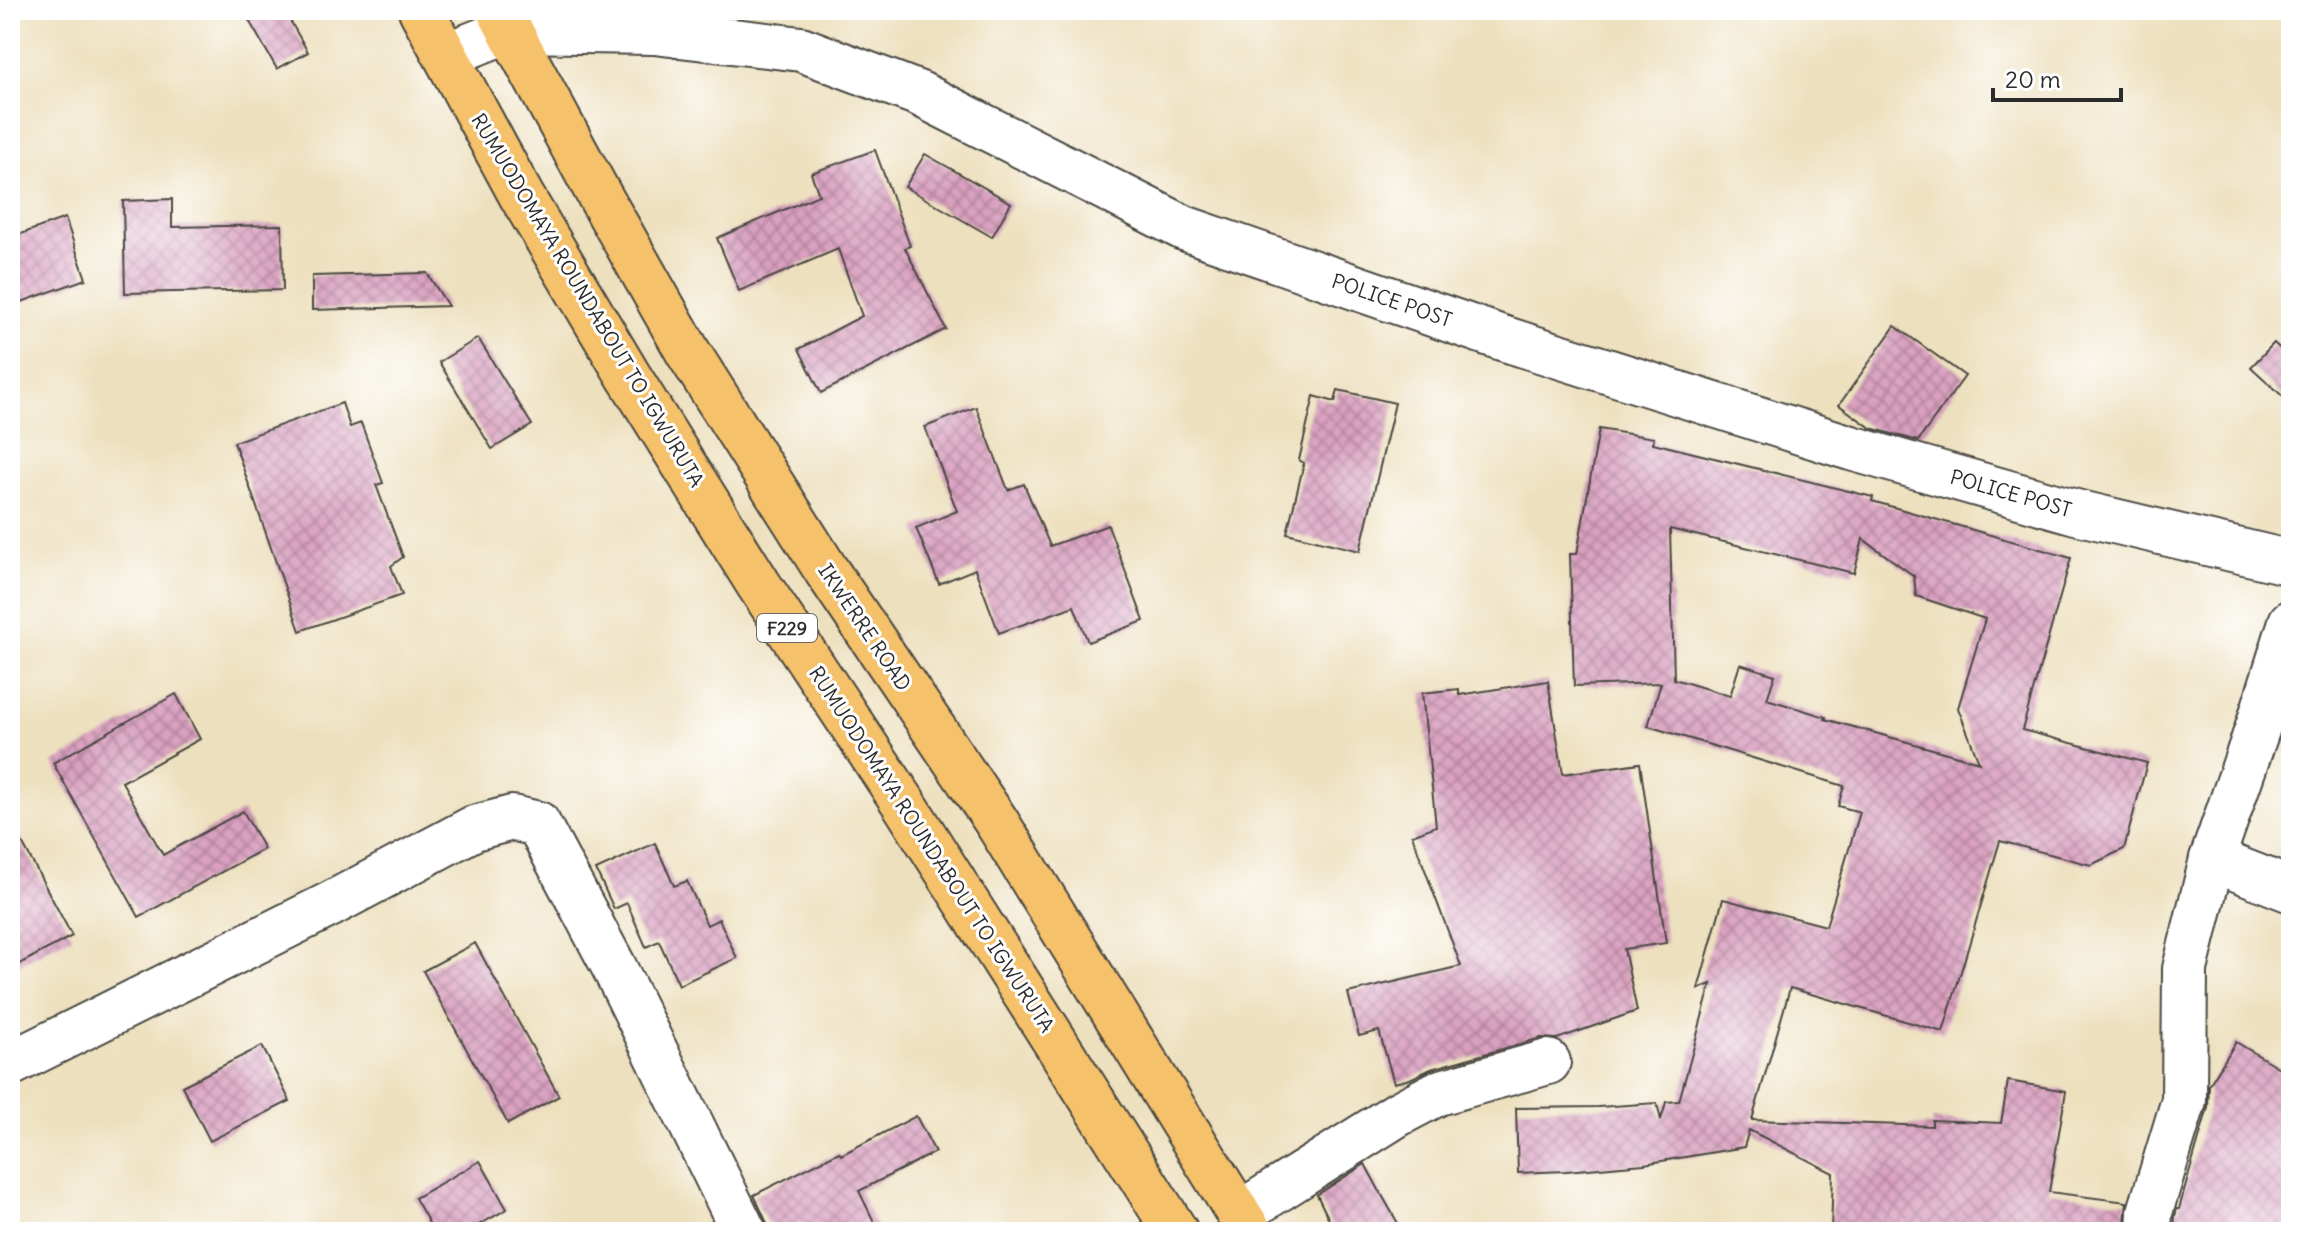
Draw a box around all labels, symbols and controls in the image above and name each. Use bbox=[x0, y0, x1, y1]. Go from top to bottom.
scale bar bbox=[1993, 52, 2121, 102]
text: 20 m bbox=[2005, 64, 2061, 94]
street label: RUMUODOMAYA ROUNDABOUT TO IGWURUTA bbox=[466, 109, 710, 491]
street label: POLICE POST bbox=[1329, 268, 1455, 332]
street label: POLICE POST bbox=[1947, 464, 2075, 522]
street label: IKWERRE ROAD bbox=[813, 559, 917, 695]
road number: F229 bbox=[757, 614, 817, 642]
street label: RUMUODOMAYA ROUNDABOUT TO IGWURUTA bbox=[804, 661, 1060, 1037]

